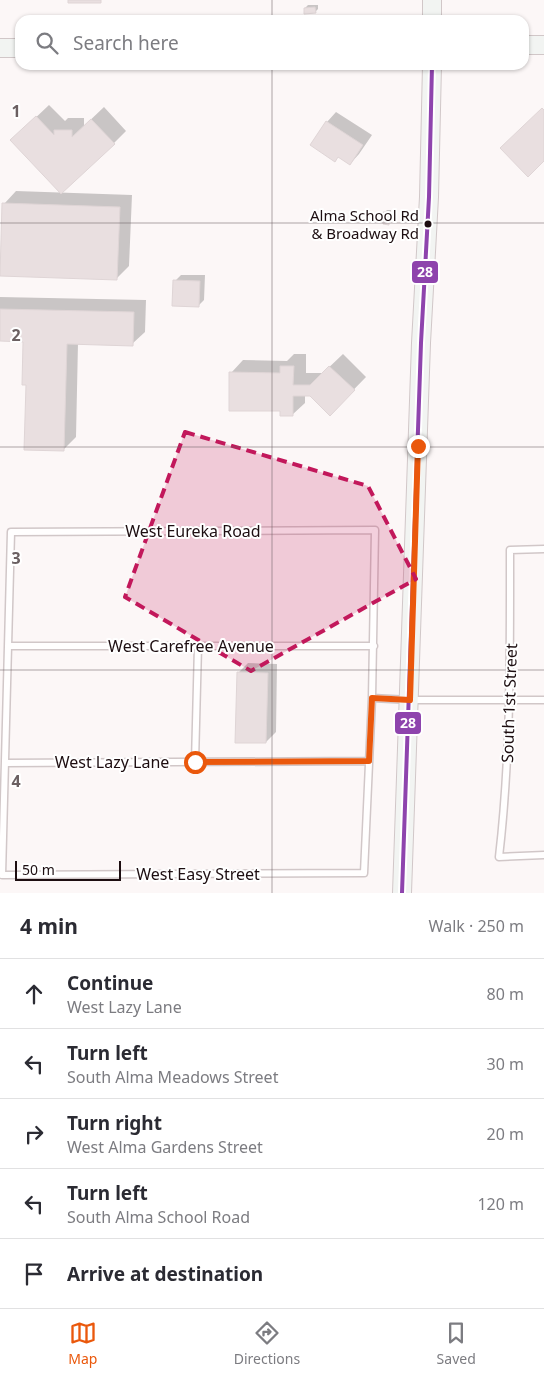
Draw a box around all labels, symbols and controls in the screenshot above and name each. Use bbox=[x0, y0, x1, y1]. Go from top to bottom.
search box bbox=[15, 15, 529, 70]
icon: search bbox=[33, 29, 61, 57]
text: Search here bbox=[73, 30, 179, 56]
text: 1 bbox=[11, 100, 21, 122]
place label: Alma School Rd & Broadway Rd bbox=[310, 205, 419, 243]
marker: Alma School Rd & Broadway Rd bbox=[423, 219, 433, 229]
line badge: 28 bbox=[411, 260, 439, 284]
text: 28 bbox=[417, 262, 433, 281]
text: 2 bbox=[11, 324, 21, 346]
route end bbox=[407, 435, 430, 458]
street label: West Eureka Road bbox=[125, 520, 261, 542]
text: 3 bbox=[11, 547, 21, 569]
street label: West Carefree Avenue bbox=[108, 635, 274, 657]
street label: South 1st Street bbox=[496, 643, 522, 763]
line badge: 28 bbox=[394, 711, 422, 735]
text: 28 bbox=[400, 713, 416, 732]
street label: West Lazy Lane bbox=[55, 751, 169, 773]
route start bbox=[184, 751, 207, 774]
text: 4 bbox=[11, 770, 21, 792]
scale bar bbox=[15, 858, 121, 881]
text: 50 m bbox=[22, 860, 55, 879]
street label: West Easy Street bbox=[136, 863, 260, 885]
text: 4 min bbox=[20, 912, 78, 940]
text: Walk · 250 m bbox=[429, 915, 524, 937]
text: Continue bbox=[67, 970, 153, 996]
icon: ahead bbox=[20, 980, 48, 1008]
text: 80 m bbox=[487, 983, 524, 1005]
text: West Lazy Lane bbox=[67, 996, 182, 1018]
text: Turn left bbox=[67, 1040, 148, 1066]
icon: left bbox=[20, 1050, 48, 1078]
text: 30 m bbox=[487, 1053, 524, 1075]
text: South Alma Meadows Street bbox=[67, 1066, 278, 1088]
text: Turn right bbox=[67, 1110, 162, 1136]
icon: right bbox=[20, 1120, 48, 1148]
text: 20 m bbox=[487, 1123, 524, 1145]
text: West Alma Gardens Street bbox=[67, 1136, 263, 1158]
text: Turn left bbox=[67, 1180, 148, 1206]
icon: left bbox=[20, 1190, 48, 1218]
text: 120 m bbox=[477, 1193, 524, 1215]
text: South Alma School Road bbox=[67, 1206, 250, 1228]
icon: arrive bbox=[20, 1260, 48, 1288]
text: Arrive at destination bbox=[67, 1261, 263, 1287]
tab: Map bbox=[68, 1319, 97, 1368]
tab: Directions bbox=[234, 1319, 300, 1368]
tab: Saved bbox=[437, 1319, 476, 1368]

